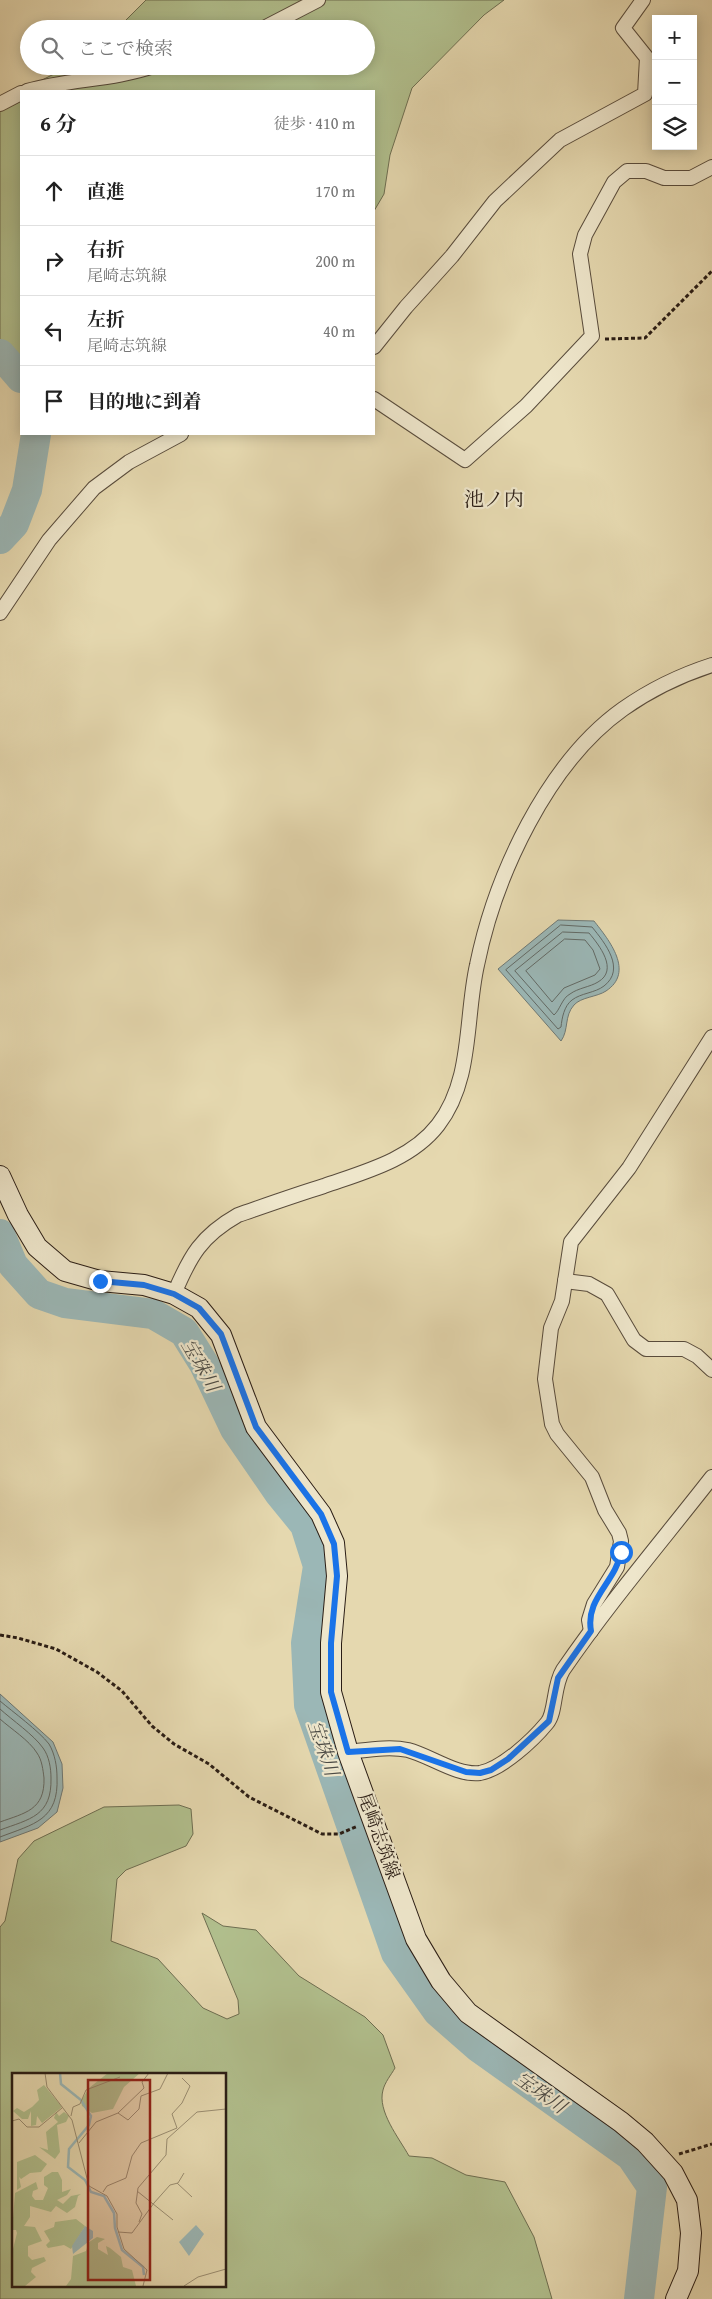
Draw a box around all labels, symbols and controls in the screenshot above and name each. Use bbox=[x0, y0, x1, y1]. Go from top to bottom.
map controls bbox=[652, 15, 697, 150]
button: + bbox=[652, 15, 697, 60]
search box bbox=[20, 20, 375, 75]
icon: search bbox=[38, 34, 66, 62]
text: ここで検索 bbox=[78, 34, 173, 62]
button: − bbox=[652, 60, 697, 105]
button: layers bbox=[652, 105, 697, 150]
text: 6 分 bbox=[40, 108, 77, 139]
text: 徒歩 · 410 m bbox=[274, 111, 355, 135]
icon: ahead bbox=[40, 177, 68, 205]
text: 直進 bbox=[87, 177, 125, 205]
text: 170 m bbox=[315, 179, 355, 203]
text: 右折 bbox=[87, 235, 125, 263]
icon: right bbox=[40, 247, 68, 275]
text: 200 m bbox=[315, 249, 355, 273]
text: 尾崎志筑線 bbox=[87, 263, 167, 287]
text: 左折 bbox=[87, 305, 125, 333]
icon: left bbox=[40, 317, 68, 345]
text: 40 m bbox=[323, 319, 355, 343]
text: 尾崎志筑線 bbox=[87, 333, 167, 357]
icon: arrive bbox=[40, 387, 68, 415]
text: 目的地に到着 bbox=[87, 387, 201, 415]
district label: 池ノ内 bbox=[464, 484, 524, 513]
route end bbox=[89, 1270, 112, 1293]
water label: 宝珠川 bbox=[175, 1333, 228, 1398]
route start bbox=[610, 1541, 633, 1564]
water label: 宝珠川 bbox=[301, 1716, 347, 1781]
street label: 尾崎志筑線 bbox=[351, 1789, 408, 1883]
water label: 宝珠川 bbox=[510, 2064, 574, 2121]
inset map bbox=[12, 2073, 226, 2286]

